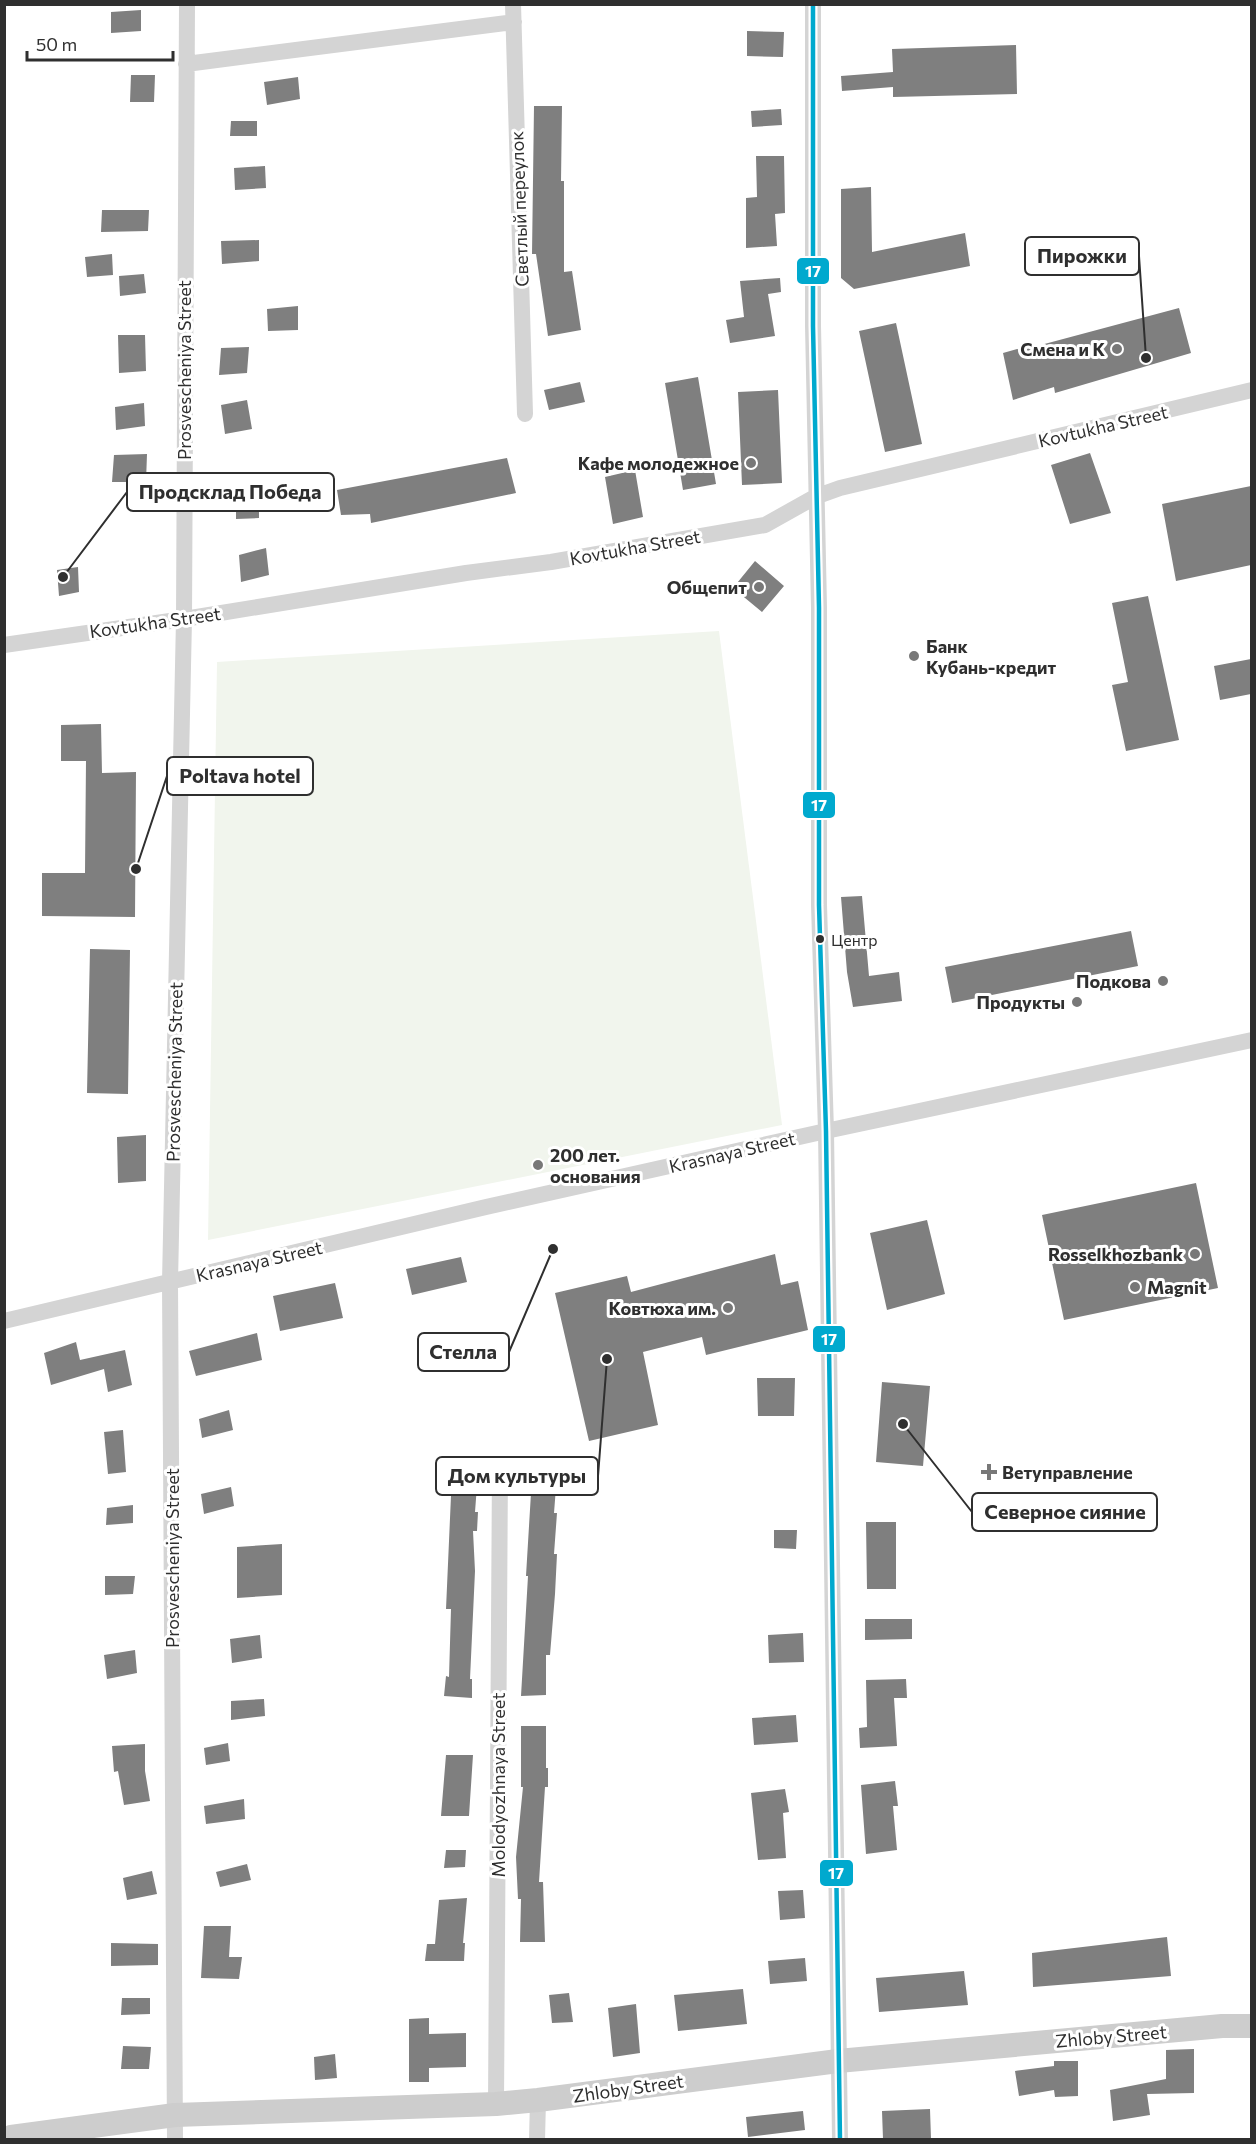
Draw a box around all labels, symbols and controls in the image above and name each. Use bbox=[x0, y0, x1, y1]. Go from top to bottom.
scale bar bbox=[27, 24, 172, 62]
text: 50 m bbox=[36, 33, 77, 55]
street label: Светлый переулок bbox=[505, 130, 533, 287]
callout: Пирожки bbox=[1025, 237, 1139, 275]
text: Пирожки bbox=[1037, 243, 1127, 267]
line badge: 17 bbox=[796, 257, 830, 285]
text: 17 bbox=[805, 261, 821, 280]
street label: Prosvescheniya Street bbox=[173, 280, 195, 460]
place label: Смена и К bbox=[1020, 338, 1105, 360]
marker: Смена и К bbox=[1110, 342, 1124, 356]
street label: Kovtukha Street bbox=[1036, 400, 1170, 452]
place label: Кафе молодежное bbox=[578, 452, 739, 474]
marker: Кафе молодежное bbox=[744, 456, 758, 470]
callout: Продсклад Победа bbox=[127, 473, 334, 511]
text: Продсклад Победа bbox=[139, 479, 321, 503]
street label: Kovtukha Street bbox=[568, 525, 702, 569]
place label: Общепит bbox=[667, 576, 747, 598]
marker: Общепит bbox=[752, 580, 766, 594]
street label: Kovtukha Street bbox=[88, 602, 222, 642]
place label: Банк Кубань-кредит bbox=[926, 635, 1056, 678]
marker: Банк Кубань-кредит bbox=[907, 649, 921, 663]
callout: Poltava hotel bbox=[167, 757, 313, 795]
text: Poltava hotel bbox=[179, 763, 301, 787]
line badge: 17 bbox=[802, 791, 836, 819]
text: 17 bbox=[811, 795, 827, 814]
place label: Центр bbox=[831, 930, 878, 949]
marker: Центр bbox=[814, 933, 826, 945]
place label: Подкова bbox=[1076, 970, 1151, 992]
marker: Подкова bbox=[1156, 974, 1170, 988]
street label: Prosvescheniya Street bbox=[161, 982, 187, 1162]
place label: Продукты bbox=[977, 991, 1065, 1013]
marker: Продукты bbox=[1070, 995, 1084, 1009]
street label: Krasnaya Street bbox=[667, 1127, 797, 1177]
place label: 200 лет. основания bbox=[550, 1144, 641, 1187]
marker: 200 лет. основания bbox=[531, 1158, 545, 1172]
street label: Krasnaya Street bbox=[194, 1236, 324, 1286]
place label: Rosselkhozbank bbox=[1048, 1243, 1184, 1265]
marker: Rosselkhozbank bbox=[1188, 1247, 1202, 1261]
place label: Magnit bbox=[1147, 1276, 1207, 1298]
marker: Magnit bbox=[1128, 1280, 1142, 1294]
place label: Ковтюха им. bbox=[609, 1297, 716, 1319]
marker: Ковтюха им. bbox=[721, 1301, 735, 1315]
line badge: 17 bbox=[812, 1325, 846, 1353]
text: 17 bbox=[821, 1329, 837, 1348]
callout: Стелла bbox=[418, 1333, 509, 1371]
text: Стелла bbox=[429, 1339, 497, 1363]
callout: Дом культуры bbox=[436, 1457, 598, 1495]
place label: Ветуправление bbox=[1002, 1461, 1133, 1483]
text: Дом культуры bbox=[448, 1463, 586, 1487]
marker: Ветуправление bbox=[980, 1463, 998, 1481]
street label: Prosvescheniya Street bbox=[161, 1468, 183, 1648]
callout: Северное сияние bbox=[972, 1493, 1157, 1531]
text: Северное сияние bbox=[984, 1499, 1146, 1523]
street label: Molodyozhnaya Street bbox=[487, 1692, 509, 1878]
line badge: 17 bbox=[819, 1859, 854, 1887]
text: 17 bbox=[828, 1863, 844, 1882]
street label: Zhloby Street bbox=[1054, 2020, 1168, 2052]
street label: Zhloby Street bbox=[571, 2069, 685, 2107]

